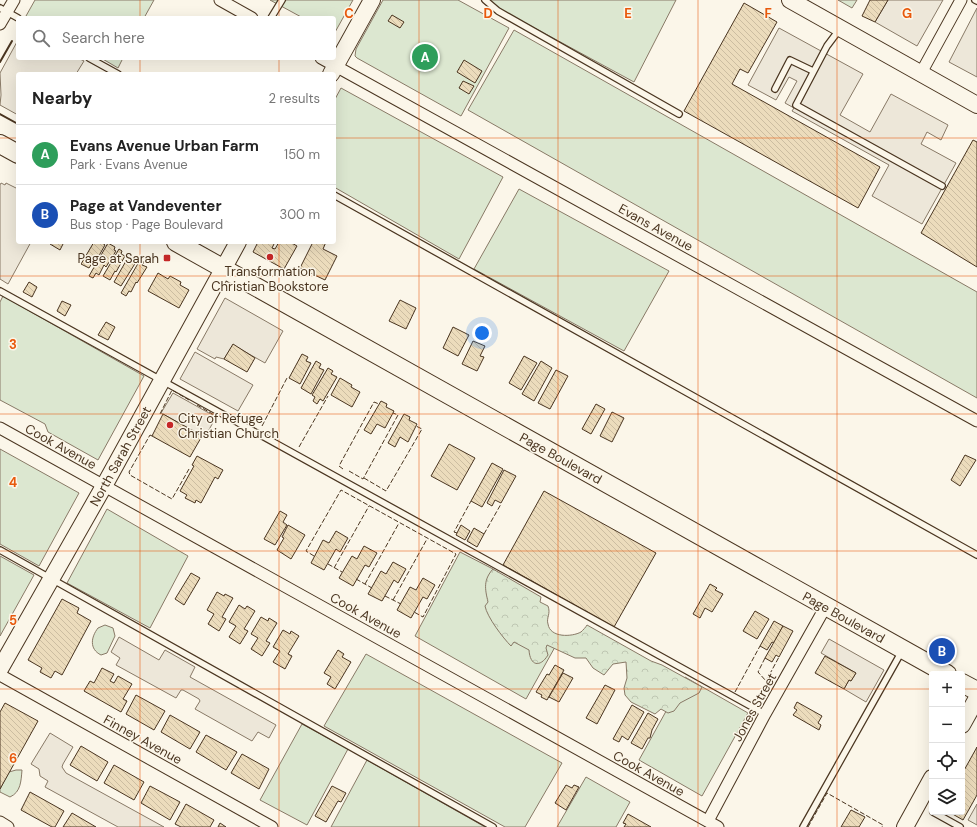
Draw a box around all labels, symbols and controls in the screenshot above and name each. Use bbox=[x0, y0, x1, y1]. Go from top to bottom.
text: C bbox=[344, 5, 354, 22]
text: D bbox=[483, 5, 493, 22]
text: E bbox=[624, 5, 632, 22]
text: F bbox=[764, 5, 772, 22]
text: G bbox=[902, 5, 912, 22]
search box bbox=[16, 16, 336, 60]
icon: search bbox=[30, 27, 52, 49]
text: Search here bbox=[62, 28, 145, 48]
pin: A bbox=[412, 42, 438, 72]
text: Nearby bbox=[32, 87, 92, 109]
text: 2 results bbox=[269, 90, 320, 107]
text: Evans Avenue Urban Farm bbox=[70, 136, 259, 156]
text: A bbox=[40, 146, 50, 163]
text: 150 m bbox=[284, 146, 320, 163]
text: Park · Evans Avenue bbox=[70, 156, 188, 173]
text: Page at Vandeventer bbox=[70, 196, 222, 216]
street label: Evans Avenue bbox=[616, 200, 696, 255]
text: B bbox=[41, 206, 49, 223]
text: 300 m bbox=[279, 206, 320, 223]
text: Bus stop · Page Boulevard bbox=[70, 216, 223, 233]
place label: Page at Sarah bbox=[77, 250, 159, 267]
marker: Transformation Christian Bookstore bbox=[265, 252, 275, 262]
marker: Page at Sarah bbox=[162, 253, 172, 263]
place label: Transformation Christian Bookstore bbox=[211, 263, 329, 295]
your location bbox=[472, 323, 492, 343]
text: 3 bbox=[9, 336, 17, 353]
street label: North Sarah Street bbox=[86, 403, 155, 509]
place label: City of Refuge Christian Church bbox=[178, 410, 279, 442]
street label: Cook Avenue bbox=[22, 420, 99, 473]
marker: City of Refuge Christian Church bbox=[165, 420, 175, 430]
street label: Page Boulevard bbox=[517, 429, 605, 488]
text: 4 bbox=[9, 474, 17, 491]
street label: Page Boulevard bbox=[800, 588, 888, 647]
street label: Cook Avenue bbox=[327, 589, 404, 642]
text: 5 bbox=[9, 612, 17, 629]
pin: B bbox=[929, 636, 955, 666]
street label: Jones Street bbox=[729, 670, 780, 745]
map controls bbox=[929, 671, 965, 815]
button: + bbox=[929, 671, 965, 707]
button: − bbox=[929, 707, 965, 743]
street label: Finney Avenue bbox=[101, 711, 185, 768]
button: locate bbox=[929, 743, 965, 779]
street label: Cook Avenue bbox=[610, 747, 687, 800]
text: 6 bbox=[9, 750, 17, 767]
button: layers bbox=[929, 779, 965, 815]

